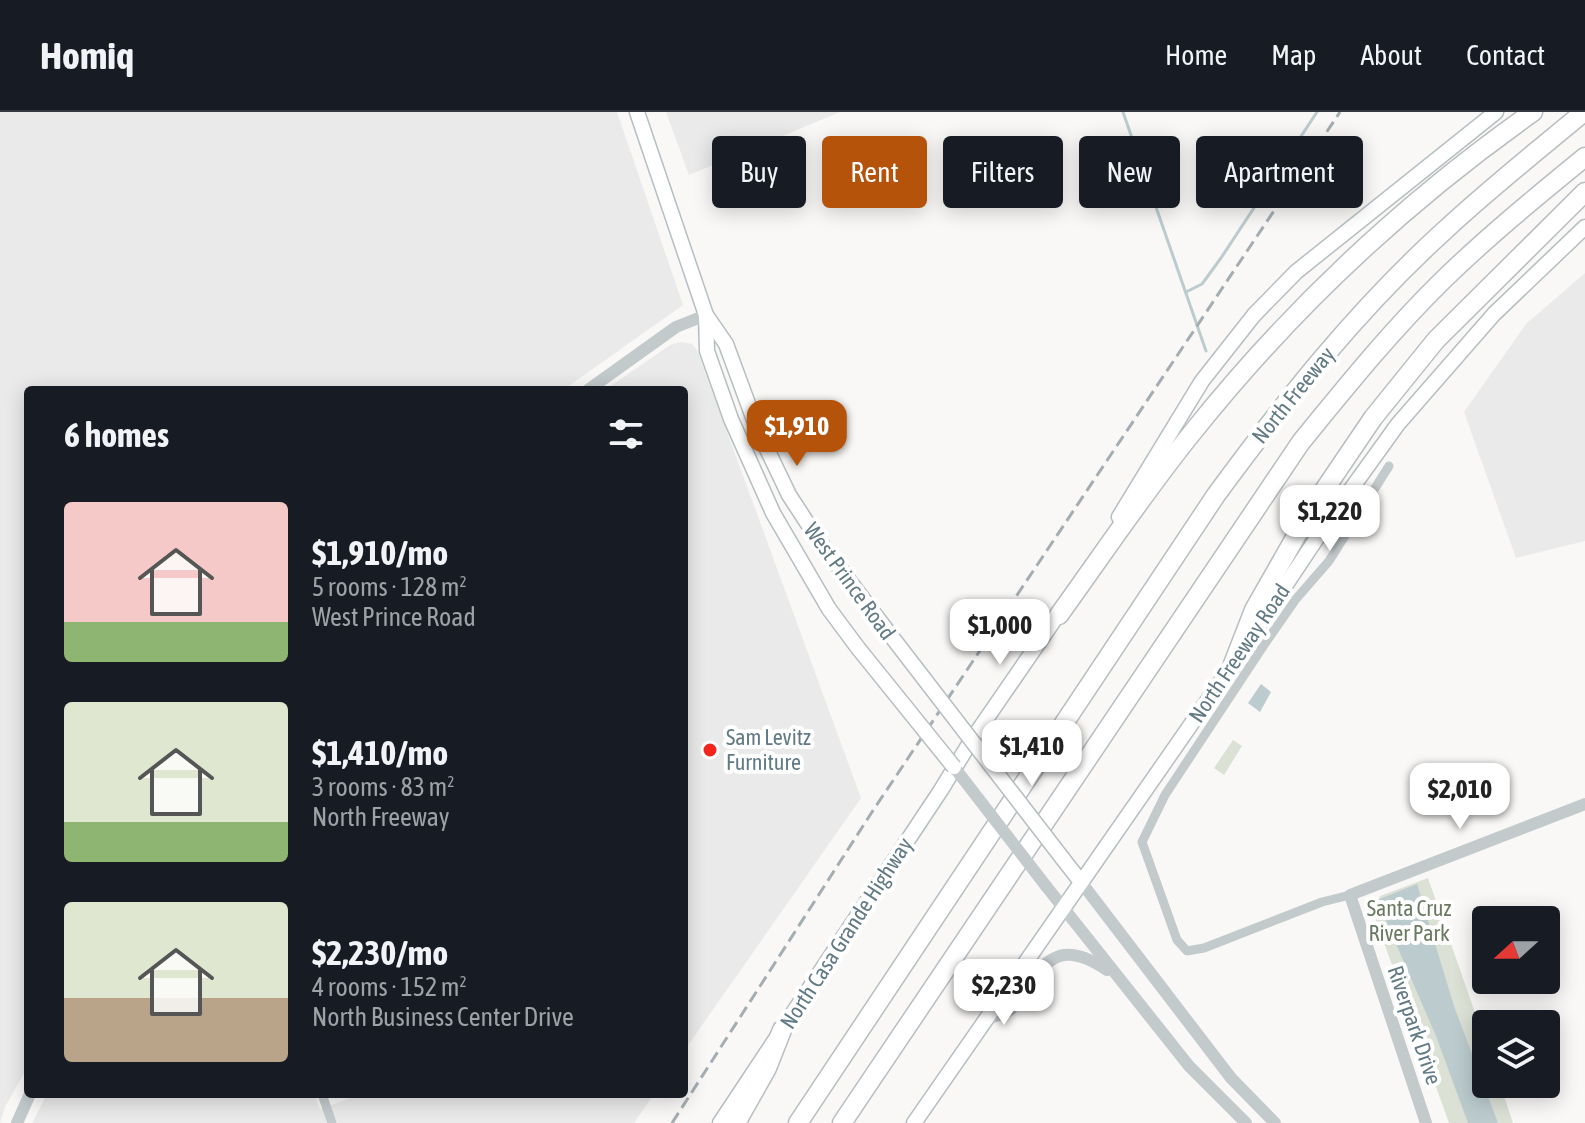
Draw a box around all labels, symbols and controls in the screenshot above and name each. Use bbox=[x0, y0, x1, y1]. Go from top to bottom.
text: Homiq bbox=[40, 34, 134, 77]
text: Home bbox=[1165, 39, 1227, 71]
text: Map bbox=[1271, 39, 1316, 71]
text: About bbox=[1360, 39, 1422, 71]
text: Contact bbox=[1466, 39, 1545, 71]
chip: Buy bbox=[712, 136, 806, 208]
chip: Rent bbox=[822, 136, 927, 208]
chip: Filters bbox=[943, 136, 1063, 208]
chip: New bbox=[1079, 136, 1180, 208]
chip: Apartment bbox=[1196, 136, 1363, 208]
street label: North Freeway bbox=[1246, 342, 1340, 448]
pin: $1,910 bbox=[732, 400, 862, 468]
text: $1,910 bbox=[765, 411, 829, 441]
icon: filters bbox=[604, 412, 648, 456]
text: 6 homes bbox=[64, 415, 169, 454]
pin: $1,220 bbox=[1265, 485, 1395, 553]
text: $1,220 bbox=[1298, 496, 1362, 526]
street label: West Prince Road bbox=[799, 517, 901, 645]
text: $1,910/mo bbox=[312, 533, 448, 572]
icon: home bbox=[128, 534, 224, 630]
text: 5 rooms · 128 m² bbox=[312, 572, 467, 602]
street label: North Freeway Road bbox=[1183, 579, 1295, 727]
pin: $1,000 bbox=[935, 599, 1065, 667]
text: West Prince Road bbox=[312, 602, 476, 632]
text: $1,000 bbox=[968, 610, 1032, 640]
pin: $1,410 bbox=[967, 720, 1097, 788]
place label: Sam Levitz Furniture bbox=[726, 724, 811, 775]
text: $1,410 bbox=[1000, 731, 1064, 761]
text: $1,410/mo bbox=[312, 733, 448, 772]
icon: home bbox=[128, 734, 224, 830]
marker: Sam Levitz Furniture bbox=[701, 741, 719, 759]
pin: $2,010 bbox=[1395, 763, 1525, 831]
text: 3 rooms · 83 m² bbox=[312, 772, 454, 802]
text: $2,010 bbox=[1428, 774, 1492, 804]
text: North Freeway bbox=[312, 802, 450, 832]
street label: North Casa Grande Highway bbox=[774, 832, 918, 1034]
park label: Santa Cruz River Park bbox=[1367, 895, 1451, 946]
north arrow bbox=[1472, 906, 1560, 994]
map controls bbox=[1472, 906, 1560, 1098]
text: $2,230/mo bbox=[312, 933, 448, 972]
icon: home bbox=[128, 934, 224, 1030]
pin: $2,230 bbox=[939, 959, 1069, 1027]
street label: Riverpark Drive bbox=[1383, 962, 1447, 1088]
text: $2,230 bbox=[972, 970, 1036, 1000]
text: 4 rooms · 152 m² bbox=[312, 972, 467, 1002]
text: North Business Center Drive bbox=[312, 1002, 574, 1032]
button: layers bbox=[1472, 1010, 1560, 1098]

